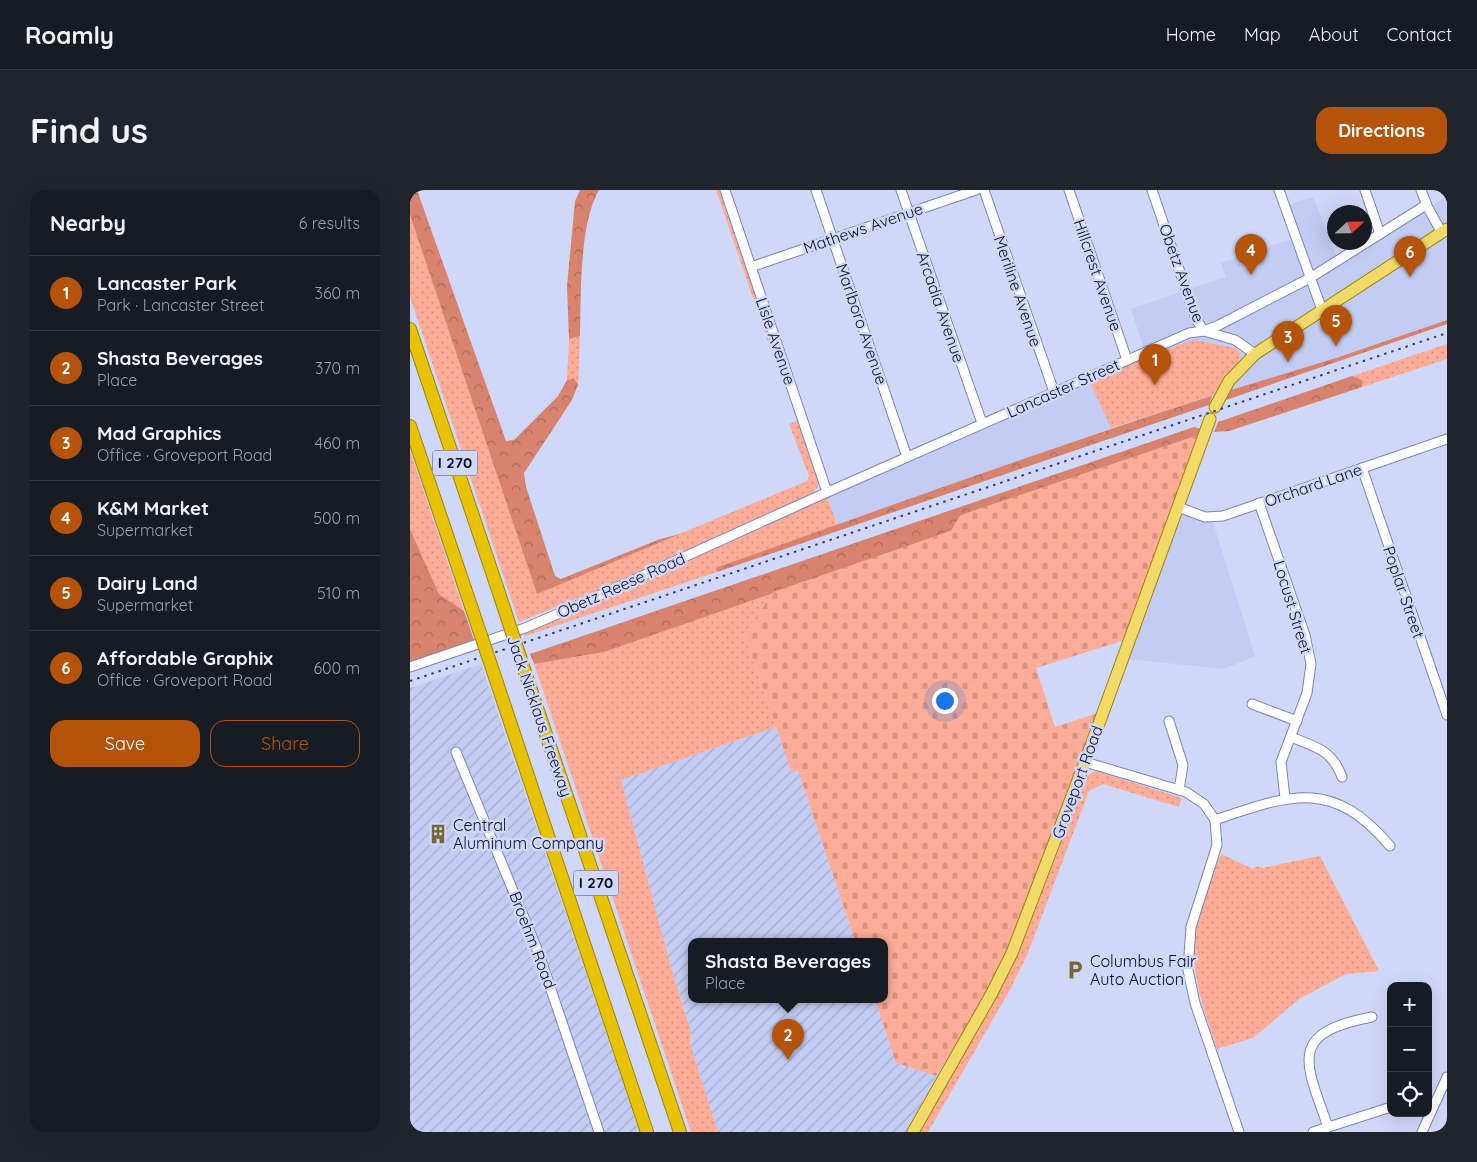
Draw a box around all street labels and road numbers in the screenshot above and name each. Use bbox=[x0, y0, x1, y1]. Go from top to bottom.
street label: Mathews Avenue bbox=[801, 198, 925, 258]
street label: Hillcrest Avenue bbox=[1069, 216, 1127, 334]
street label: Obetz Avenue bbox=[1155, 221, 1209, 325]
street label: Meriline Avenue bbox=[990, 233, 1046, 349]
street label: Arcadia Avenue bbox=[913, 249, 969, 365]
street label: Marlboro Avenue bbox=[832, 261, 892, 387]
street label: Lisle Avenue bbox=[752, 295, 800, 387]
street label: Lancaster Street bbox=[1003, 354, 1123, 422]
road number: I 270 bbox=[432, 450, 478, 476]
street label: Orchard Lane bbox=[1262, 459, 1364, 511]
street label: Poplar Street bbox=[1379, 543, 1429, 641]
street label: Obetz Reese Road bbox=[554, 548, 688, 622]
street label: Locust Street bbox=[1269, 558, 1317, 656]
street label: Jack Nicklaus Freeway bbox=[503, 632, 577, 800]
street label: Groveport Road bbox=[1047, 723, 1107, 841]
road number: I 270 bbox=[574, 870, 618, 896]
street label: Broehm Road bbox=[505, 888, 561, 992]

